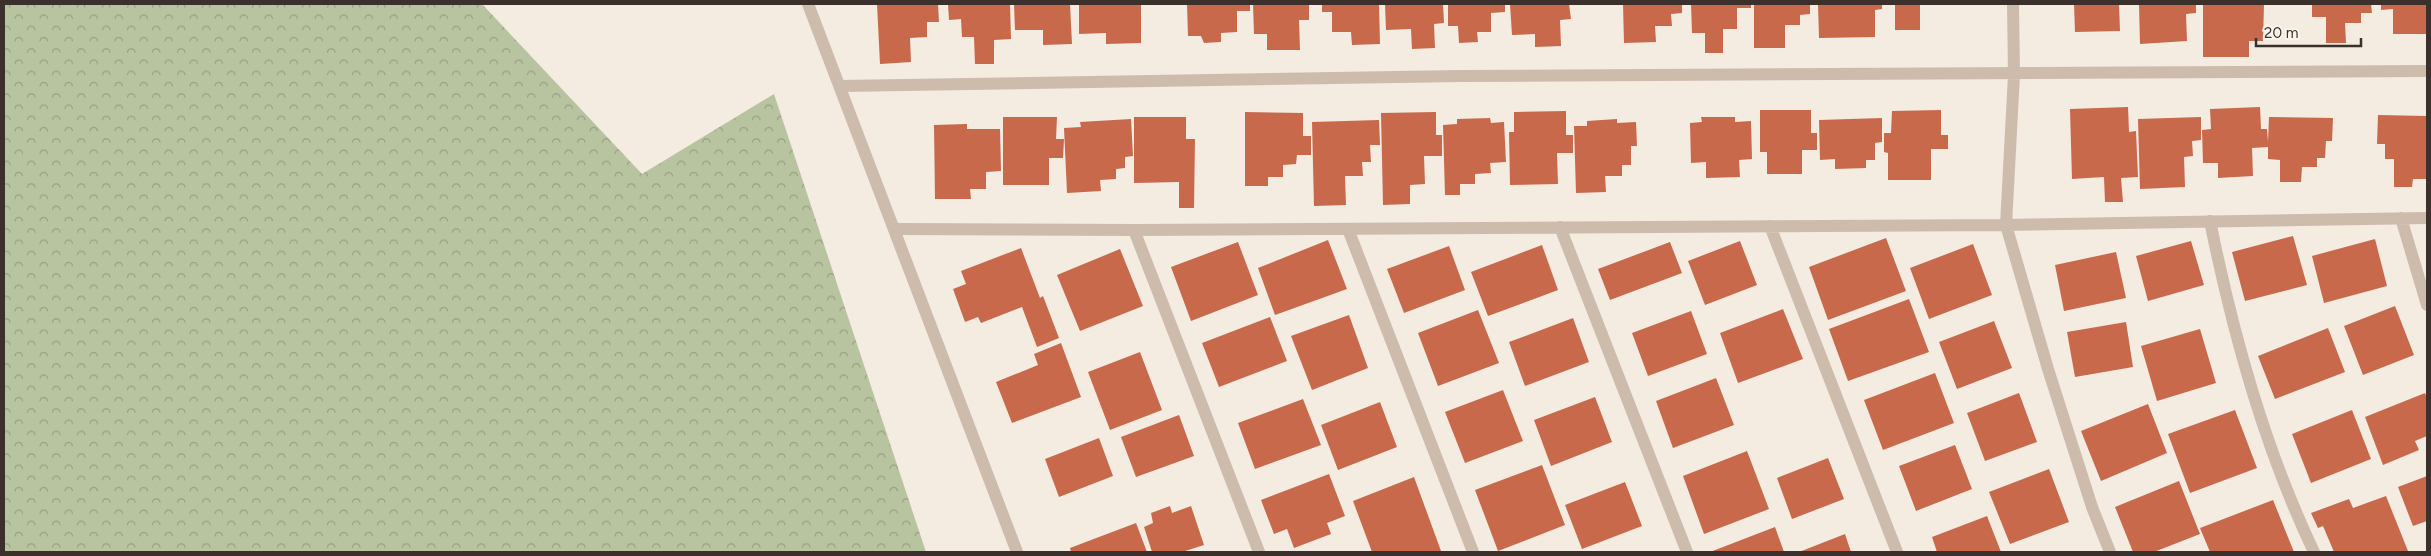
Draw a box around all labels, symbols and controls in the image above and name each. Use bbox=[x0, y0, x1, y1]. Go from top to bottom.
scale bar bbox=[2256, 15, 2361, 47]
text: 20 m bbox=[2264, 24, 2298, 42]

